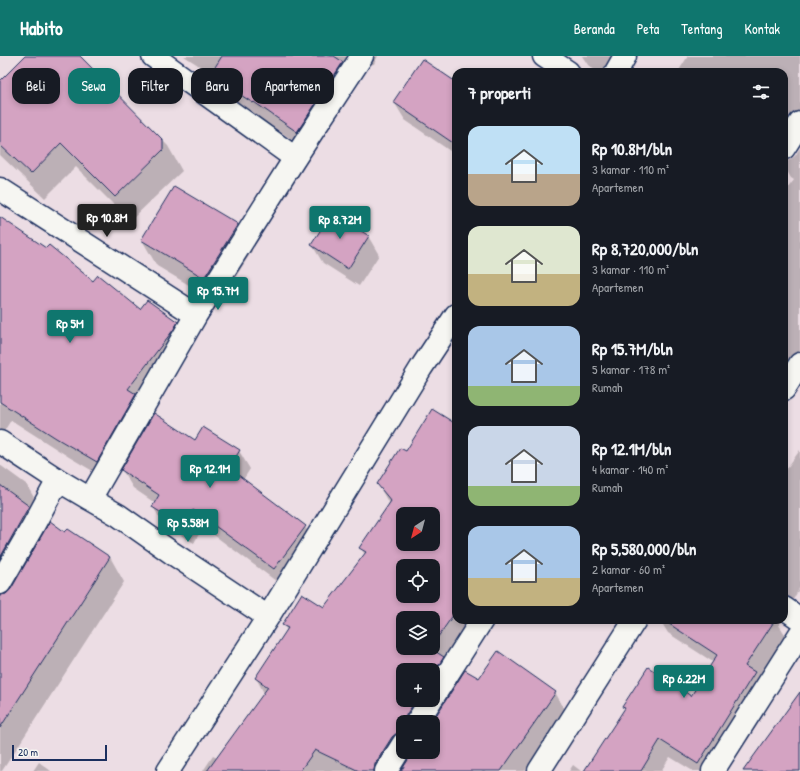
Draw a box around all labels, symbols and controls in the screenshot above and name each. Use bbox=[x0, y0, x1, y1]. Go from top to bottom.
text: Habito bbox=[20, 15, 63, 41]
text: Beranda bbox=[574, 19, 615, 38]
text: Peta bbox=[637, 19, 659, 38]
text: Tentang bbox=[681, 19, 723, 38]
text: Kontak bbox=[745, 19, 780, 38]
chip: Beli bbox=[12, 68, 60, 104]
chip: Sewa bbox=[68, 68, 120, 104]
chip: Filter bbox=[128, 68, 183, 104]
chip: Baru bbox=[191, 68, 243, 104]
chip: Apartemen bbox=[251, 68, 334, 104]
text: 7 properti bbox=[468, 81, 531, 104]
icon: filters bbox=[750, 81, 772, 103]
text: Rp 10.8M/bln bbox=[592, 137, 672, 160]
icon: home bbox=[500, 142, 548, 190]
text: 3 kamar · 110 m² bbox=[592, 160, 669, 178]
text: Apartemen bbox=[592, 178, 644, 196]
pin: Rp 10.8M bbox=[66, 204, 148, 238]
pin: Rp 8.72M bbox=[299, 206, 381, 240]
text: Rp 10.8M bbox=[86, 208, 128, 226]
text: Rp 8.72M bbox=[318, 210, 362, 228]
text: Rp 8,720,000/bln bbox=[592, 237, 698, 260]
icon: home bbox=[500, 242, 548, 290]
text: 3 kamar · 110 m² bbox=[592, 260, 669, 278]
pin: Rp 15.7M bbox=[177, 277, 259, 311]
text: Apartemen bbox=[592, 278, 644, 296]
text: Rp 15.7M bbox=[197, 281, 239, 299]
pin: Rp 5M bbox=[42, 310, 98, 344]
text: Rp 5M bbox=[56, 314, 84, 332]
text: Rp 15.7M/bln bbox=[592, 337, 673, 360]
icon: home bbox=[500, 342, 548, 390]
text: 5 kamar · 178 m² bbox=[592, 360, 670, 378]
text: Rumah bbox=[592, 378, 623, 396]
text: Rp 12.1M/bln bbox=[592, 437, 671, 460]
icon: home bbox=[500, 442, 548, 490]
pin: Rp 12.1M bbox=[169, 455, 251, 489]
text: Rp 12.1M bbox=[190, 459, 230, 477]
text: 4 kamar · 140 m² bbox=[592, 460, 668, 478]
text: Rumah bbox=[592, 478, 623, 496]
north arrow bbox=[396, 507, 440, 551]
map controls bbox=[396, 507, 440, 759]
pin: Rp 5.58M bbox=[147, 509, 229, 543]
text: Rp 5.58M bbox=[167, 513, 209, 531]
text: Rp 5,580,000/bln bbox=[592, 537, 696, 560]
icon: home bbox=[500, 542, 548, 590]
button: locate bbox=[396, 559, 440, 603]
text: 2 kamar · 60 m² bbox=[592, 560, 665, 578]
text: Apartemen bbox=[592, 578, 644, 596]
button: layers bbox=[396, 611, 440, 655]
button: + bbox=[396, 663, 440, 707]
pin: Rp 6.22M bbox=[643, 665, 725, 699]
text: Rp 6.22M bbox=[663, 669, 705, 687]
button: − bbox=[396, 715, 440, 759]
scale bar bbox=[12, 743, 107, 762]
text: 20 m bbox=[18, 745, 38, 759]

